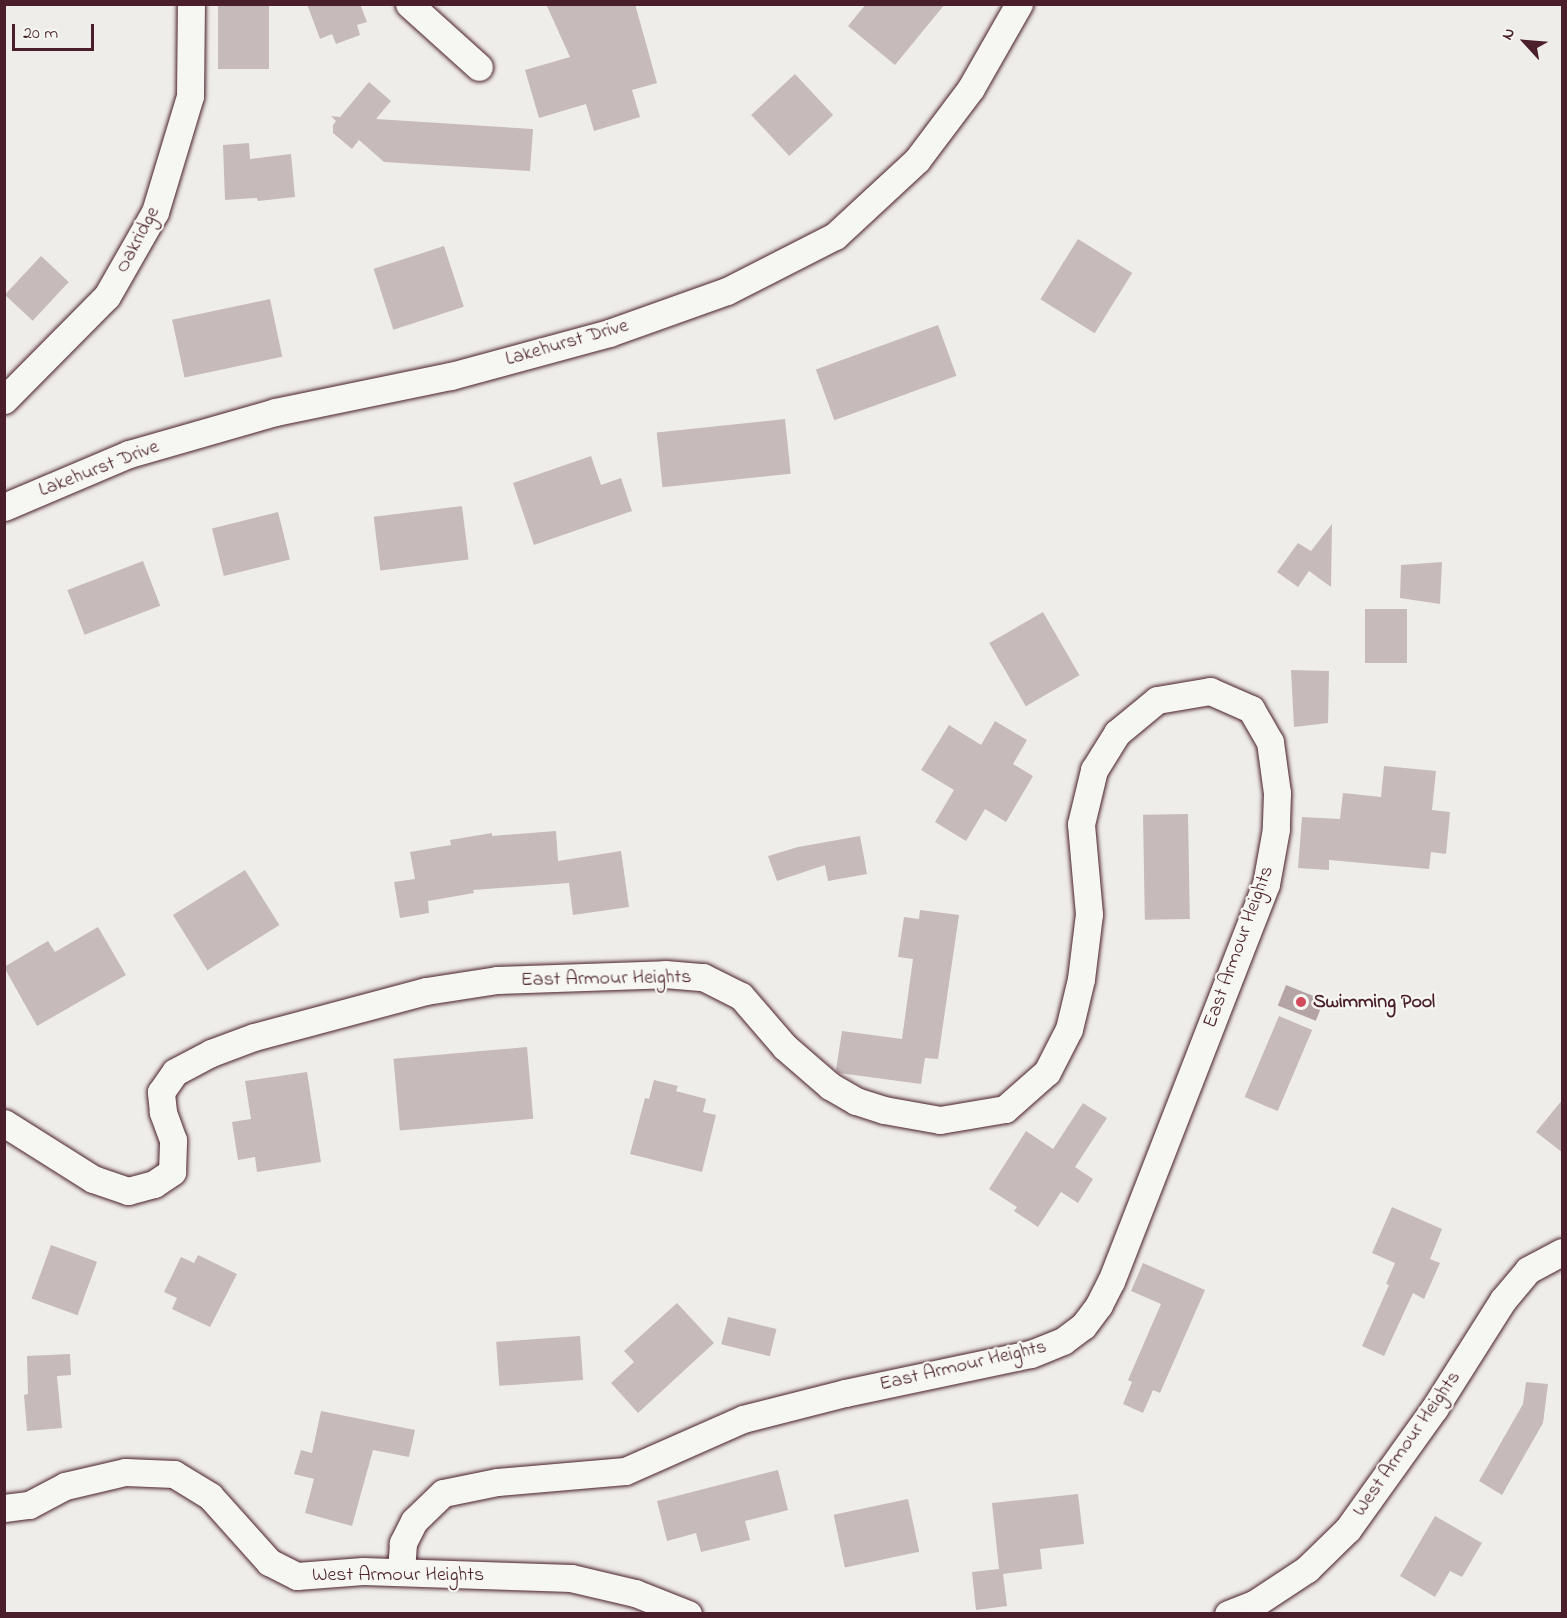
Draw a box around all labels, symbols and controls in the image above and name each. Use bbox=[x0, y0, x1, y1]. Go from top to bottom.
scale bar bbox=[15, 12, 98, 50]
north arrow bbox=[1495, 12, 1555, 72]
text: 20 m bbox=[23, 21, 58, 47]
text: N bbox=[1496, 24, 1522, 44]
street label: Oakridge bbox=[111, 203, 165, 277]
street label: Lakehurst Drive bbox=[503, 314, 631, 372]
street label: Lakehurst Drive bbox=[36, 435, 162, 503]
street label: East Armour Heights bbox=[1199, 863, 1279, 1031]
street label: East Armour Heights bbox=[520, 966, 692, 992]
place label: Swimming Pool bbox=[1313, 990, 1435, 1014]
marker: Swimming Pool bbox=[1294, 995, 1308, 1009]
street label: East Armour Heights bbox=[877, 1335, 1049, 1397]
street label: West Armour Heights bbox=[1348, 1367, 1466, 1521]
street label: West Armour Heights bbox=[312, 1563, 484, 1587]

